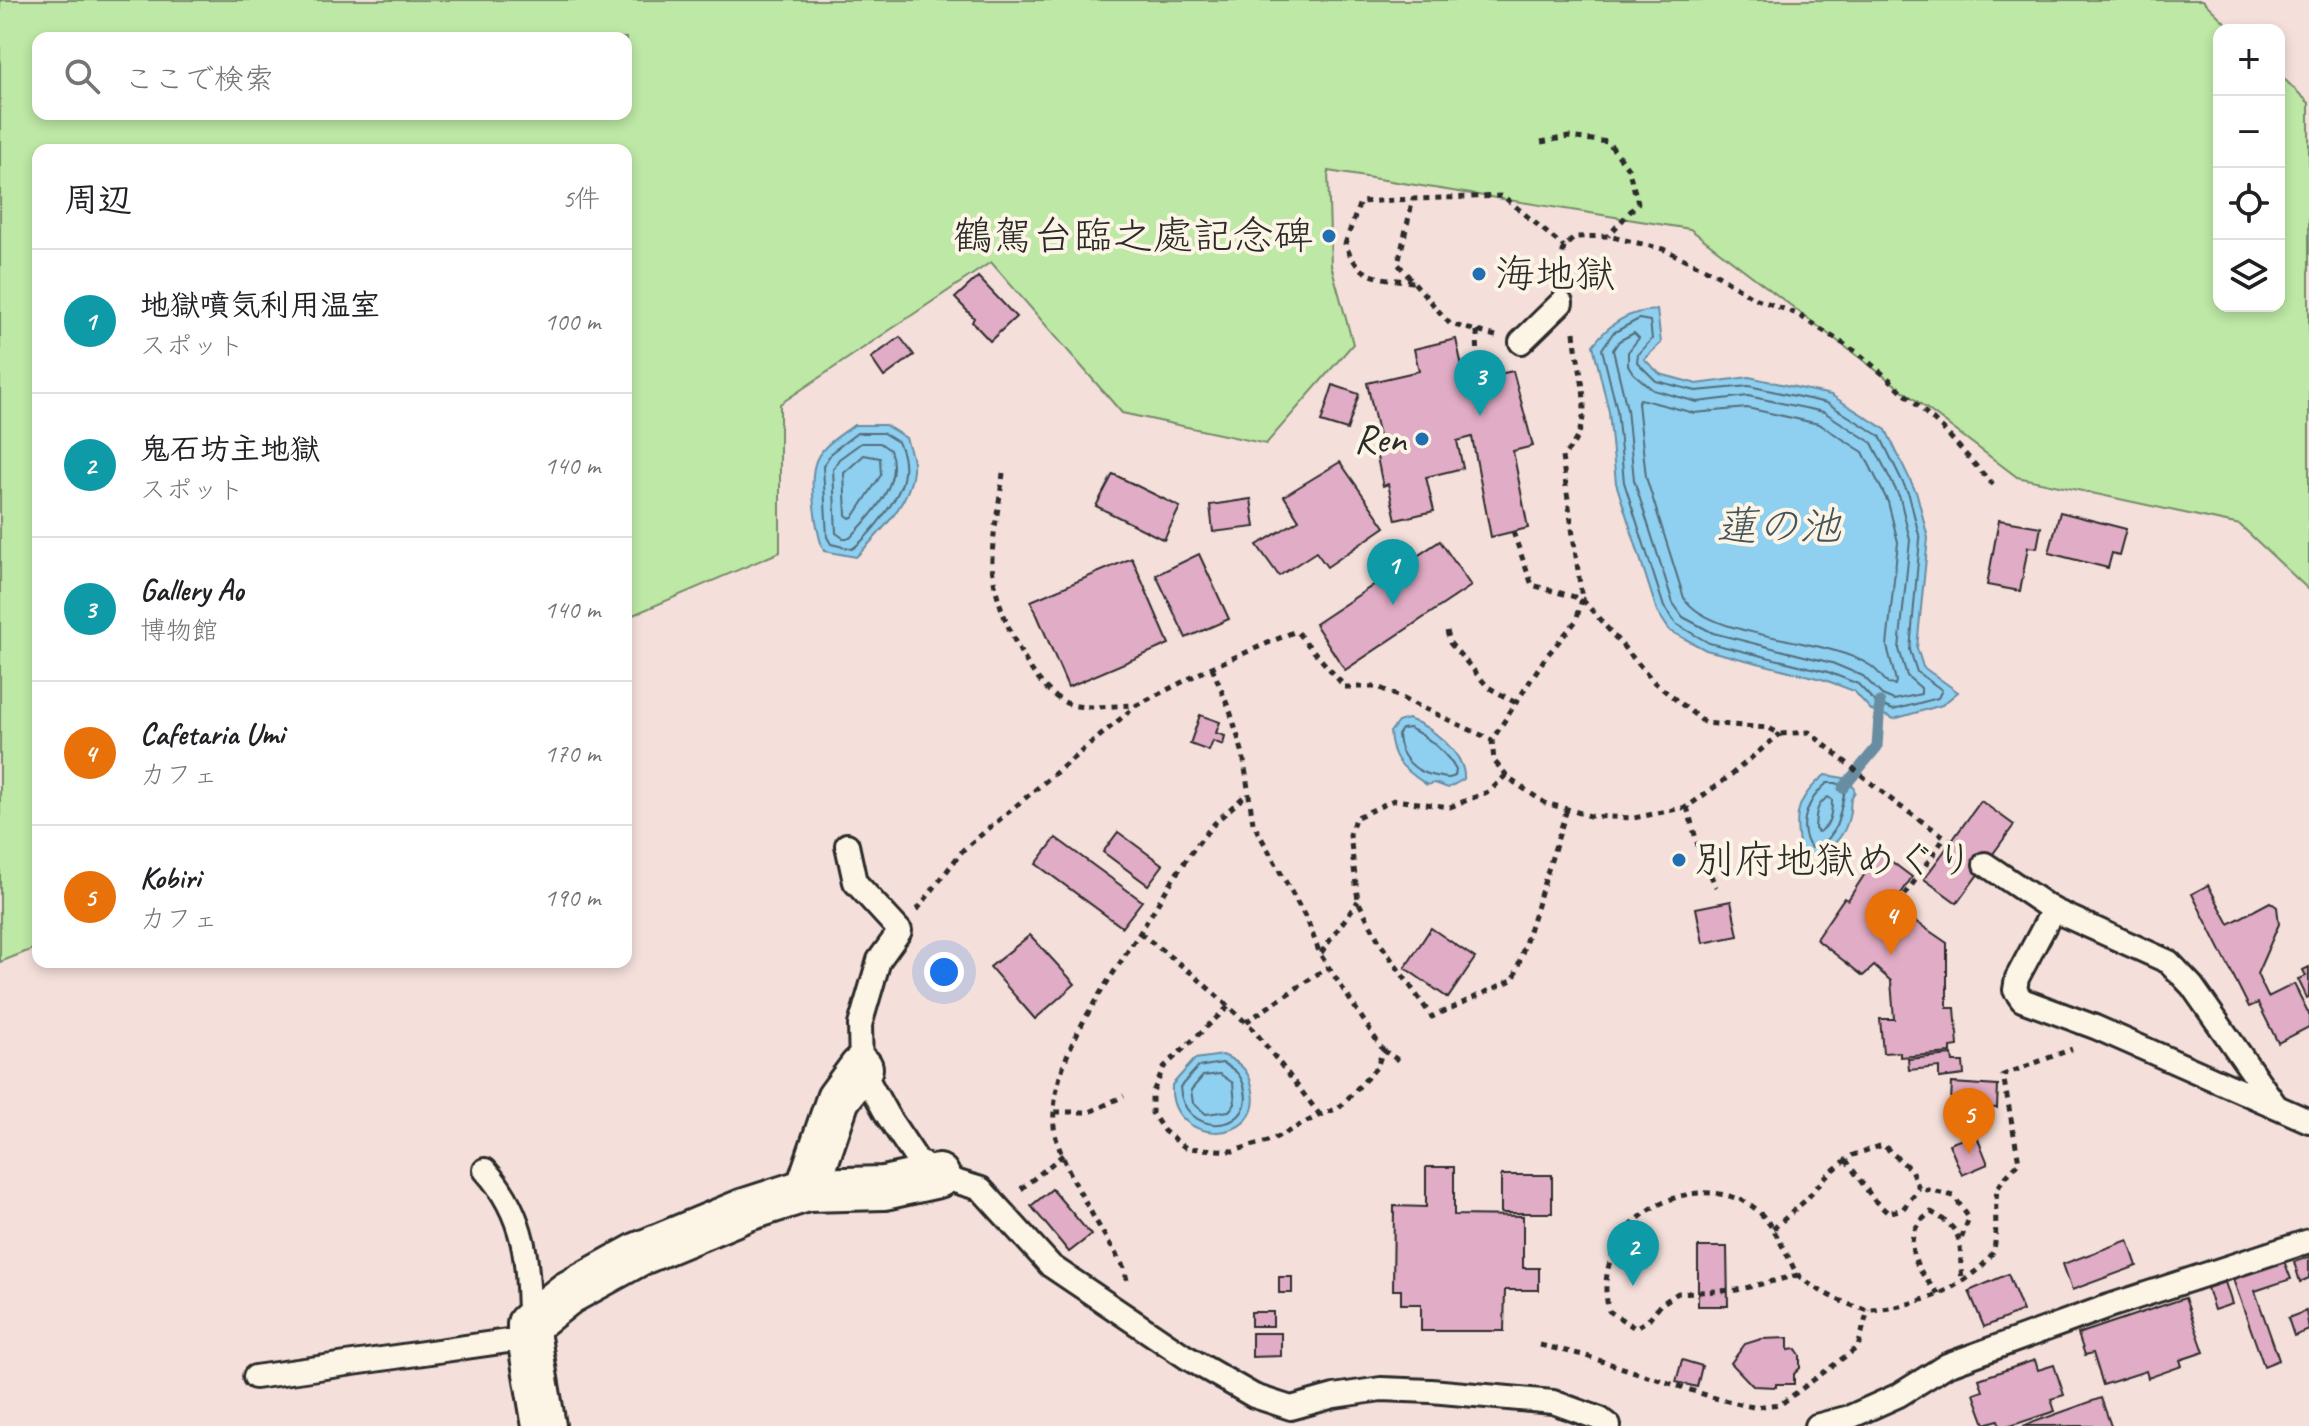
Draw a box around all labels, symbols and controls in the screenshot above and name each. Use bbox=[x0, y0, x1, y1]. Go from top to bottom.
map controls bbox=[2213, 24, 2285, 312]
button: + bbox=[2213, 24, 2285, 96]
search box bbox=[32, 32, 632, 120]
icon: search bbox=[60, 54, 104, 98]
text: ここで検索 bbox=[124, 60, 274, 98]
button: − bbox=[2213, 96, 2285, 168]
button: locate bbox=[2213, 168, 2285, 240]
text: 周辺 bbox=[64, 178, 132, 221]
text: 5件 bbox=[562, 182, 600, 215]
place label: 鶴駕台臨之處記念碑 bbox=[953, 211, 1313, 261]
marker: 鶴駕台臨之處記念碑 bbox=[1320, 227, 1338, 245]
button: layers bbox=[2213, 240, 2285, 312]
place label: 海地獄 bbox=[1495, 249, 1615, 299]
marker: 海地獄 bbox=[1470, 265, 1488, 283]
text: 地獄噴気利用温室 bbox=[140, 286, 380, 324]
text: 1 bbox=[84, 305, 96, 338]
text: 100 m bbox=[544, 305, 600, 338]
text: スポット bbox=[140, 329, 244, 362]
pin: 3 bbox=[1454, 350, 1506, 416]
place label: Ren bbox=[1354, 414, 1407, 464]
text: 鬼石坊主地獄 bbox=[140, 430, 320, 468]
marker: Ren bbox=[1413, 430, 1431, 448]
text: 2 bbox=[84, 449, 96, 482]
text: 140 m bbox=[544, 449, 600, 482]
text: スポット bbox=[140, 473, 244, 506]
water label: 蓮の池 bbox=[1715, 500, 1842, 553]
pin: 1 bbox=[1367, 539, 1419, 605]
text: Gallery Ao bbox=[140, 571, 243, 609]
text: 3 bbox=[84, 593, 96, 626]
text: 140 m bbox=[544, 593, 600, 626]
text: 博物館 bbox=[140, 614, 218, 647]
text: Cafetaria Umi bbox=[140, 715, 284, 753]
text: 4 bbox=[84, 737, 96, 770]
text: 170 m bbox=[544, 737, 600, 770]
text: カフェ bbox=[140, 758, 218, 791]
place label: 別府地獄めぐり bbox=[1695, 835, 1975, 885]
marker: 別府地獄めぐり bbox=[1670, 851, 1688, 869]
text: Kobiri bbox=[140, 859, 200, 897]
text: 5 bbox=[84, 881, 96, 914]
text: 190 m bbox=[544, 881, 600, 914]
pin: 4 bbox=[1865, 889, 1917, 955]
text: カフェ bbox=[140, 902, 218, 935]
your location bbox=[924, 952, 964, 992]
pin: 5 bbox=[1943, 1088, 1995, 1154]
pin: 2 bbox=[1607, 1220, 1659, 1286]

